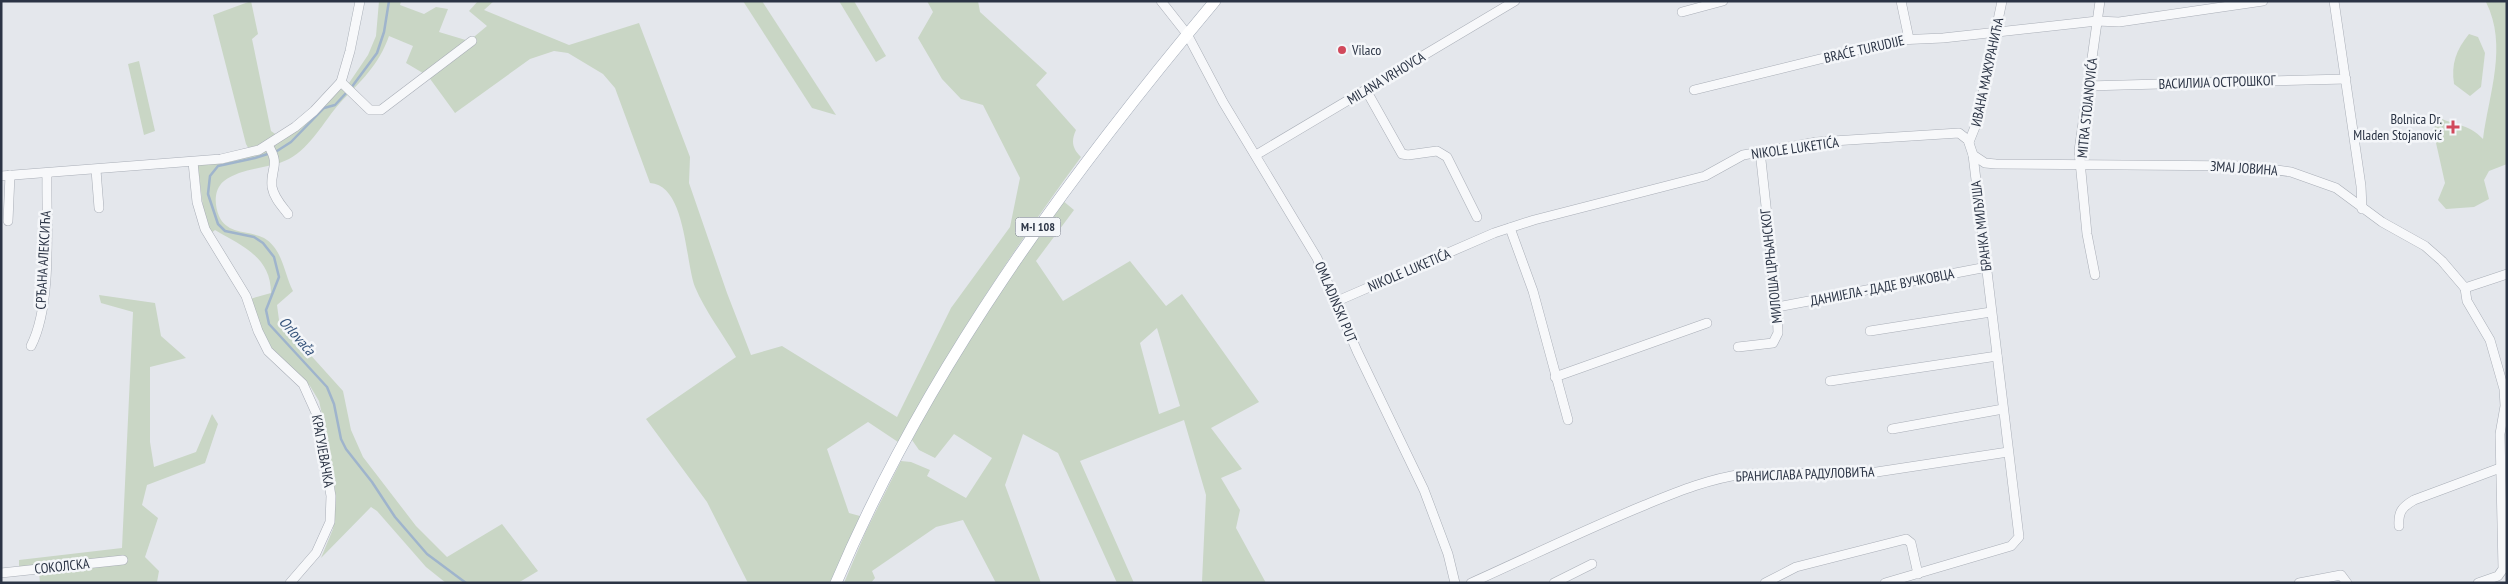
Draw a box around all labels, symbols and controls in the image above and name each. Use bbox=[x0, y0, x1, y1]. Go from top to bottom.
street label: ИВАНА МАЖУРАНИЋА bbox=[1967, 16, 2007, 128]
street label: BRAĆE TURUDIJE bbox=[1822, 31, 1906, 67]
place label: Vilaco bbox=[1351, 41, 1381, 59]
marker: Vilaco bbox=[1336, 44, 1348, 56]
street label: MILANA VRHOVCA bbox=[1344, 47, 1429, 108]
street label: MITRA STOJANOVIĆA bbox=[2073, 57, 2101, 159]
street label: ВАСИЛИЈА ОСТРОШКОГ bbox=[2158, 71, 2277, 93]
place label: Bolnica Dr. Mladen Stojanović bbox=[2353, 110, 2442, 144]
marker: Bolnica Dr. Mladen Stojanović bbox=[2446, 120, 2460, 134]
street label: NIKOLE LUKETIĆA bbox=[1750, 133, 1840, 163]
street label: ЗМАЈ ЈОВИНА bbox=[2210, 157, 2279, 179]
street label: БРАНКА МИЉУША bbox=[1966, 179, 1995, 272]
street label: МИЛОША ЦРЊАНСКОГ bbox=[1756, 207, 1786, 324]
street label: СРЂАНА АЛЕКСИЋА bbox=[31, 210, 55, 310]
road number: M-I 108 bbox=[1016, 218, 1060, 236]
street label: NIKOLE LUKETIĆA bbox=[1365, 244, 1453, 295]
street label: OMLADINSKI PUT bbox=[1311, 259, 1361, 346]
street label: ДАНИЈЕЛА - ДАДЕ ВУЧКОВЦА bbox=[1808, 264, 1956, 310]
water label: Orlovača bbox=[275, 312, 320, 360]
street label: КРАГУЈЕВАЧКА bbox=[308, 413, 338, 489]
street label: БРАНИСЛАВА РАДУЛОВИЋА bbox=[1735, 463, 1875, 485]
street label: СОКОЛСКА bbox=[34, 554, 91, 578]

